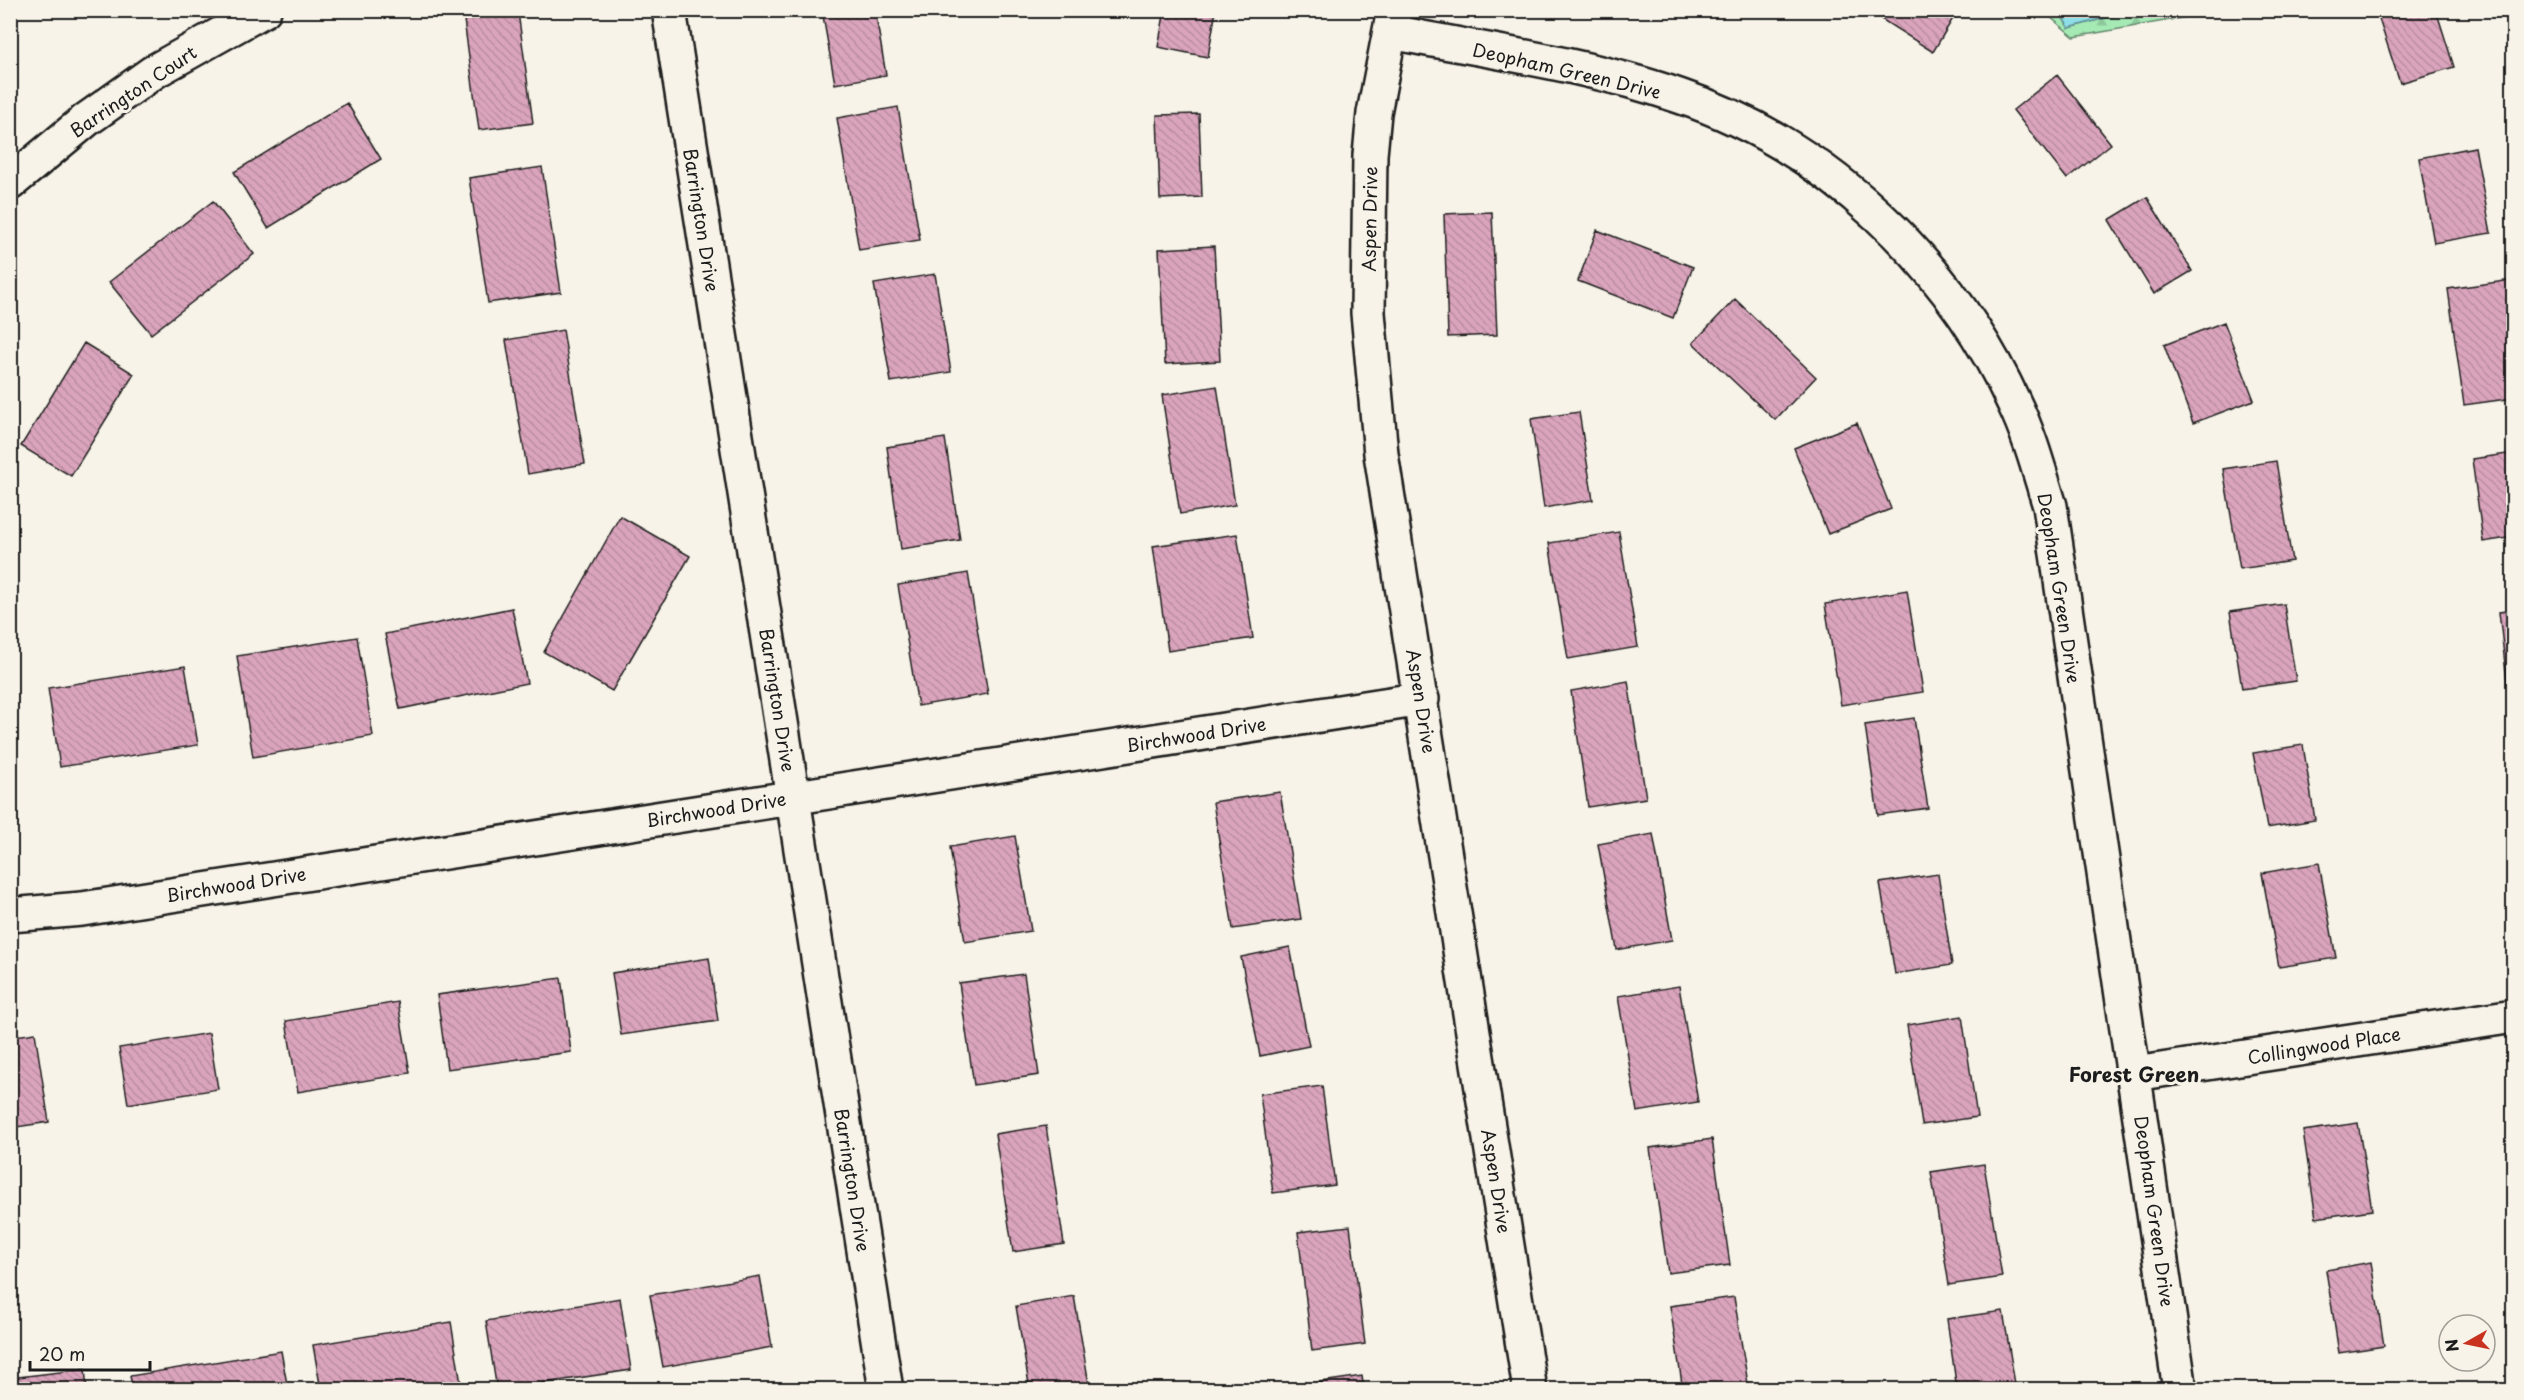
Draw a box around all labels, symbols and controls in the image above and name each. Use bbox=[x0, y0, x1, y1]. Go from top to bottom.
street label: Deopham Green Drive bbox=[1470, 35, 1664, 105]
street label: Barrington Court bbox=[64, 38, 202, 144]
street label: Barrington Drive bbox=[677, 146, 727, 294]
street label: Aspen Drive bbox=[1355, 166, 1383, 272]
street label: Deopham Green Drive bbox=[2032, 491, 2088, 685]
street label: Barrington Drive bbox=[753, 626, 803, 774]
street label: Aspen Drive bbox=[1400, 647, 1444, 755]
street label: Birchwood Drive bbox=[1124, 710, 1268, 758]
street label: Birchwood Drive bbox=[644, 785, 788, 833]
street label: Birchwood Drive bbox=[164, 860, 308, 908]
street label: Collingwood Place bbox=[2246, 1020, 2402, 1070]
district label: Forest Green bbox=[2069, 1059, 2199, 1089]
street label: Barrington Drive bbox=[828, 1106, 878, 1254]
street label: Deopham Green Drive bbox=[2128, 1114, 2182, 1308]
street label: Aspen Drive bbox=[1475, 1127, 1519, 1235]
north arrow bbox=[2437, 1313, 2497, 1373]
scale bar bbox=[30, 1334, 150, 1372]
text: N bbox=[2438, 1337, 2464, 1354]
text: 20 m bbox=[39, 1340, 85, 1367]

